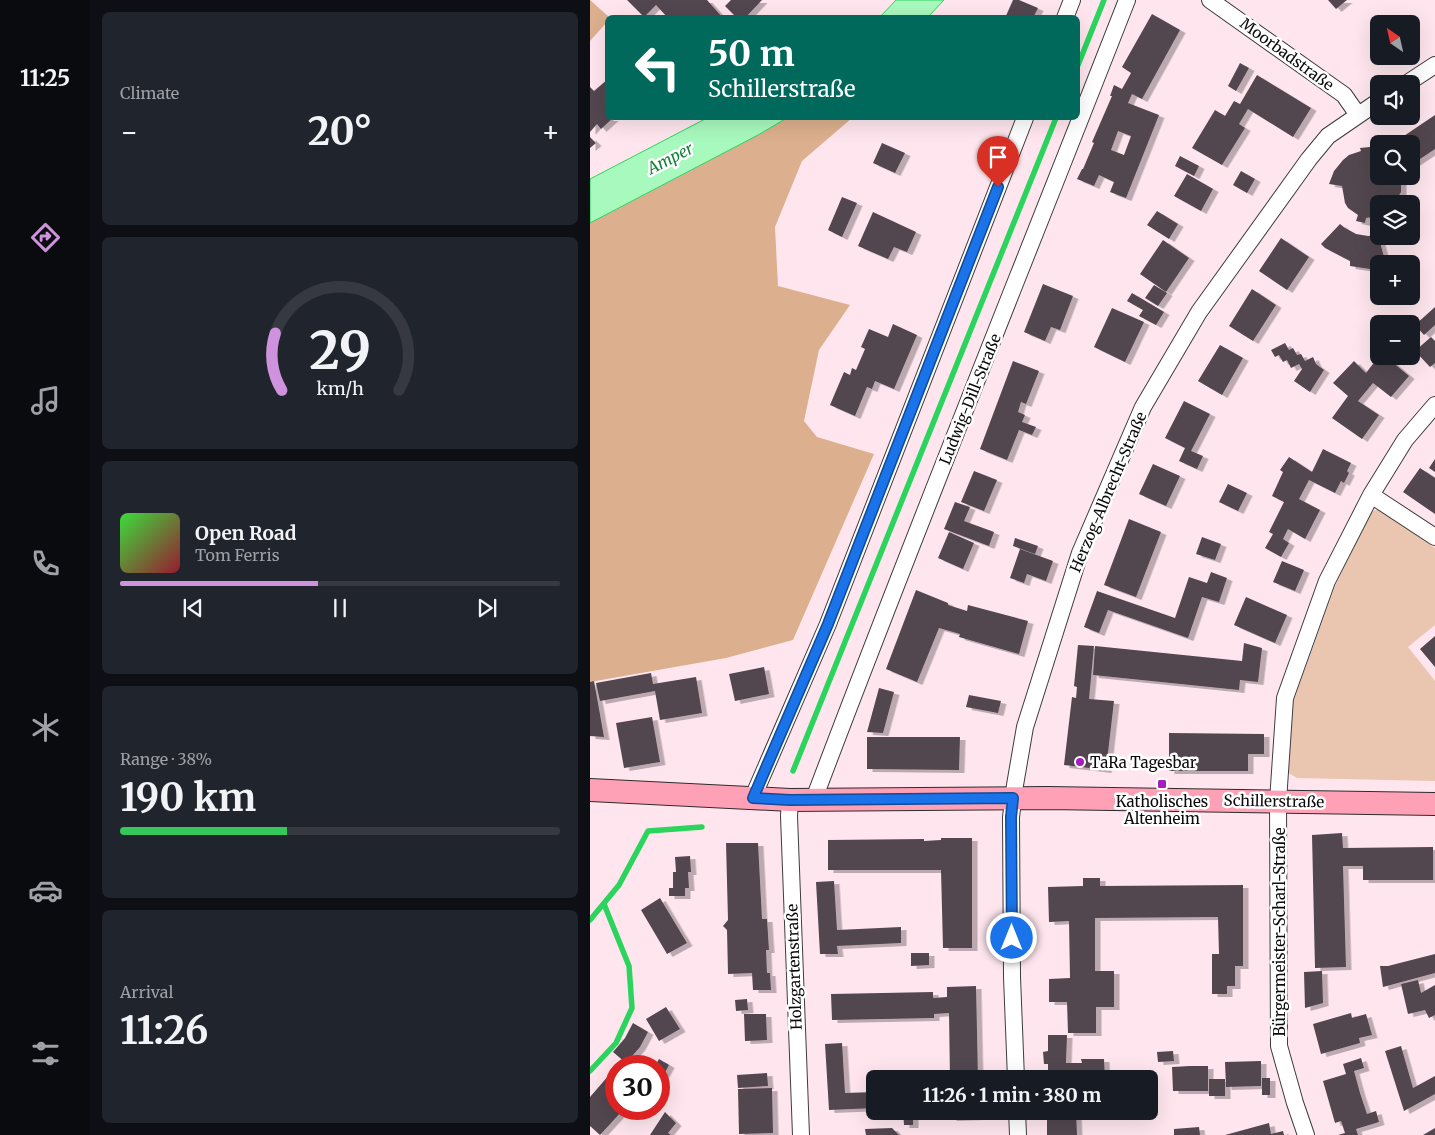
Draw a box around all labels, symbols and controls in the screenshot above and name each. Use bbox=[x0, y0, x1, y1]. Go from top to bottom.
street label: Moorbadstraße bbox=[1236, 14, 1338, 94]
north arrow bbox=[1370, 15, 1420, 65]
map controls bbox=[1370, 15, 1420, 365]
text: 50 m bbox=[708, 32, 795, 76]
icon: left bbox=[625, 35, 690, 100]
text: 11:25 bbox=[20, 64, 70, 92]
text: Schillerstraße bbox=[708, 75, 856, 103]
button: sound bbox=[1370, 75, 1420, 125]
text: Climate bbox=[120, 83, 179, 103]
text: 20° bbox=[308, 108, 372, 155]
text: − bbox=[120, 114, 139, 150]
text: + bbox=[541, 114, 560, 150]
button: search bbox=[1370, 135, 1420, 185]
pin bbox=[977, 136, 1019, 187]
water label: Amper bbox=[642, 138, 697, 179]
icon: arrive bbox=[984, 143, 1012, 171]
button: layers bbox=[1370, 195, 1420, 245]
icon: directions bbox=[28, 220, 63, 255]
button: + bbox=[1370, 255, 1420, 305]
button: − bbox=[1370, 315, 1420, 365]
text: 29 bbox=[309, 318, 371, 383]
street label: Ludwig-Dill-Straße bbox=[935, 331, 1005, 467]
text: km/h bbox=[316, 377, 364, 400]
icon: music bbox=[28, 383, 63, 418]
street label: Herzog-Albrecht-Straße bbox=[1066, 409, 1151, 575]
text: Open Road bbox=[195, 521, 297, 545]
text: Tom Ferris bbox=[195, 545, 280, 565]
icon: phone bbox=[28, 546, 63, 581]
icon: previous bbox=[179, 594, 207, 622]
icon: pause bbox=[326, 594, 354, 622]
icon: next bbox=[473, 594, 501, 622]
icon: climate bbox=[28, 710, 63, 745]
text: Range · 38% bbox=[120, 749, 212, 769]
place label: TaRa Tagesbar bbox=[1090, 753, 1197, 772]
marker: TaRa Tagesbar bbox=[1074, 756, 1086, 768]
text: 190 km bbox=[120, 774, 256, 821]
marker: Katholisches Altenheim bbox=[1156, 778, 1168, 790]
street label: Schillerstraße bbox=[1224, 791, 1325, 811]
place label: Katholisches Altenheim bbox=[1116, 792, 1208, 828]
street label: Bürgermeister-Scharl-Straße bbox=[1270, 827, 1289, 1037]
icon: car bbox=[28, 873, 63, 908]
street label: Holzgartenstraße bbox=[782, 903, 806, 1030]
position arrow bbox=[985, 911, 1037, 963]
text: Arrival bbox=[120, 982, 173, 1002]
text: 11:26 bbox=[120, 1007, 208, 1054]
icon: filters bbox=[28, 1036, 63, 1071]
speed limit sign: 30 bbox=[605, 1055, 670, 1120]
text: 11:26 · 1 min · 380 m bbox=[923, 1083, 1101, 1107]

